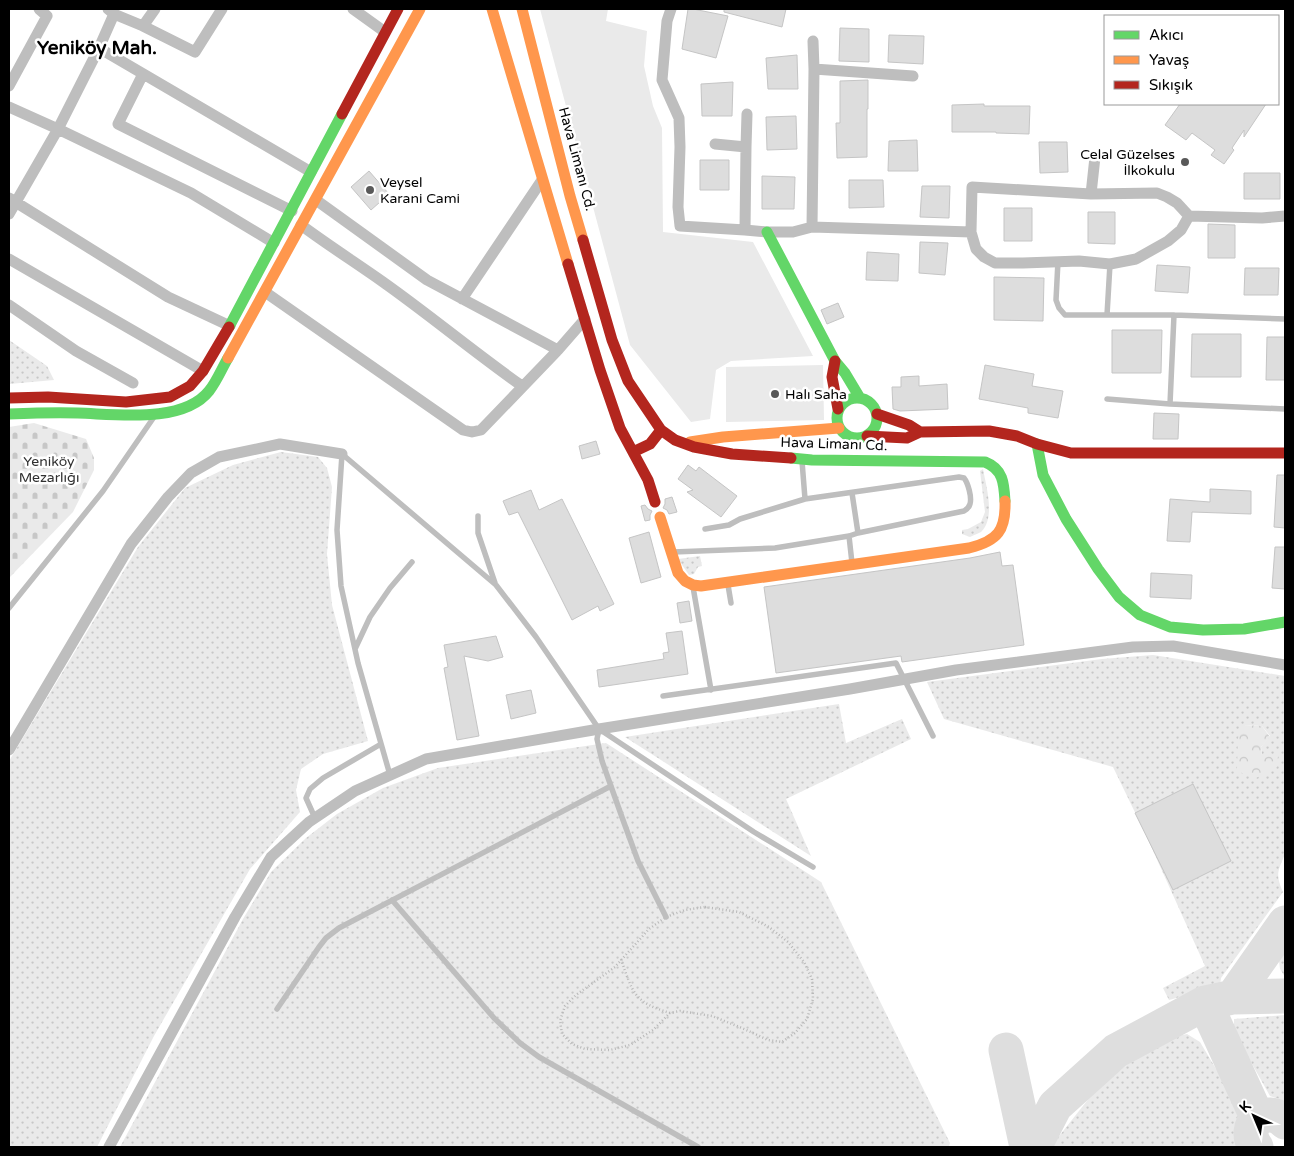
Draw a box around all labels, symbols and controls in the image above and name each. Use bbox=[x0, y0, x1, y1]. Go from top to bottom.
legend bbox=[1104, 15, 1279, 105]
text: Akıcı bbox=[1149, 26, 1184, 44]
district label: Yeniköy Mah. bbox=[37, 37, 157, 60]
text: Yavaş bbox=[1149, 51, 1189, 69]
text: Sıkışık bbox=[1149, 76, 1193, 94]
street label: Hava Limanı Cd. bbox=[555, 105, 599, 213]
place label: Celal Güzelses İlkokulu bbox=[1080, 146, 1175, 179]
marker: Celal Güzelses İlkokulu bbox=[1179, 156, 1191, 168]
place label: Veysel Karani Cami bbox=[380, 174, 460, 207]
marker: Veysel Karani Cami bbox=[364, 184, 376, 196]
place label: Halı Saha bbox=[785, 386, 847, 403]
marker: Halı Saha bbox=[769, 388, 781, 400]
street label: Hava Limanı Cd. bbox=[780, 434, 888, 454]
park label: Yeniköy Mezarlığı bbox=[19, 453, 79, 486]
north arrow bbox=[1229, 1091, 1279, 1141]
text: K bbox=[1236, 1097, 1255, 1116]

